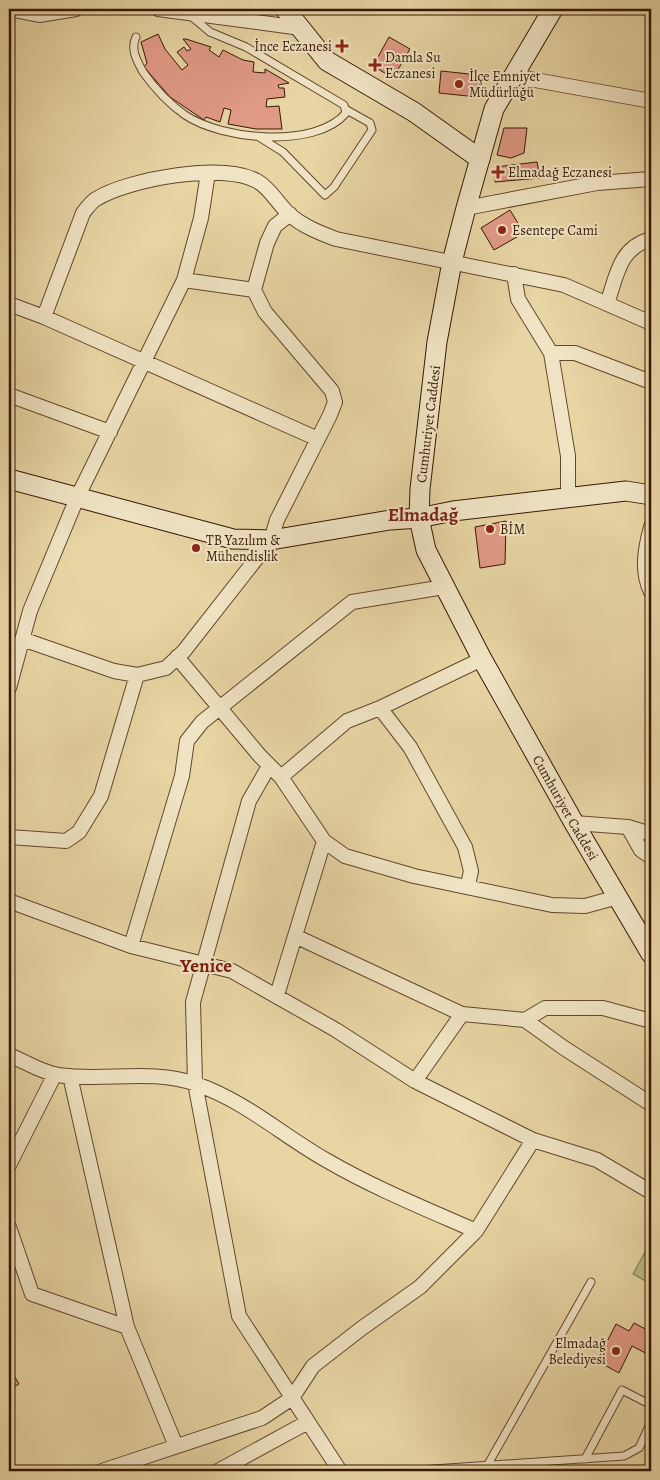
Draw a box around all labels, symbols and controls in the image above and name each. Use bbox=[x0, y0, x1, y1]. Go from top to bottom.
place label: İnce Eczanesi bbox=[254, 37, 332, 56]
marker: İnce Eczanesi bbox=[336, 40, 348, 52]
place label: Damla Su Eczanesi bbox=[385, 48, 441, 83]
marker: Damla Su Eczanesi bbox=[369, 59, 381, 71]
place label: İlçe Emniyet Müdürlüğü bbox=[469, 67, 541, 102]
marker: İlçe Emniyet Müdürlüğü bbox=[453, 78, 465, 90]
place label: Elmadağ Eczanesi bbox=[508, 163, 612, 182]
marker: Elmadağ Eczanesi bbox=[492, 166, 504, 178]
place label: Esentepe Cami bbox=[512, 221, 598, 240]
marker: Esentepe Cami bbox=[496, 224, 508, 236]
street label: Cumhuriyet Caddesi bbox=[412, 364, 445, 484]
district label: Elmadağ bbox=[388, 502, 459, 528]
place label: BİM bbox=[500, 520, 525, 539]
marker: BİM bbox=[484, 523, 496, 535]
place label: TB Yazılım & Mühendislik bbox=[206, 531, 280, 566]
marker: TB Yazılım & Mühendislik bbox=[190, 542, 202, 554]
street label: Cumhuriyet Caddesi bbox=[528, 752, 603, 864]
district label: Yenice bbox=[179, 953, 232, 979]
place label: Elmadağ Belediyesi bbox=[548, 1334, 606, 1369]
marker: Elmadağ Belediyesi bbox=[610, 1345, 622, 1357]

